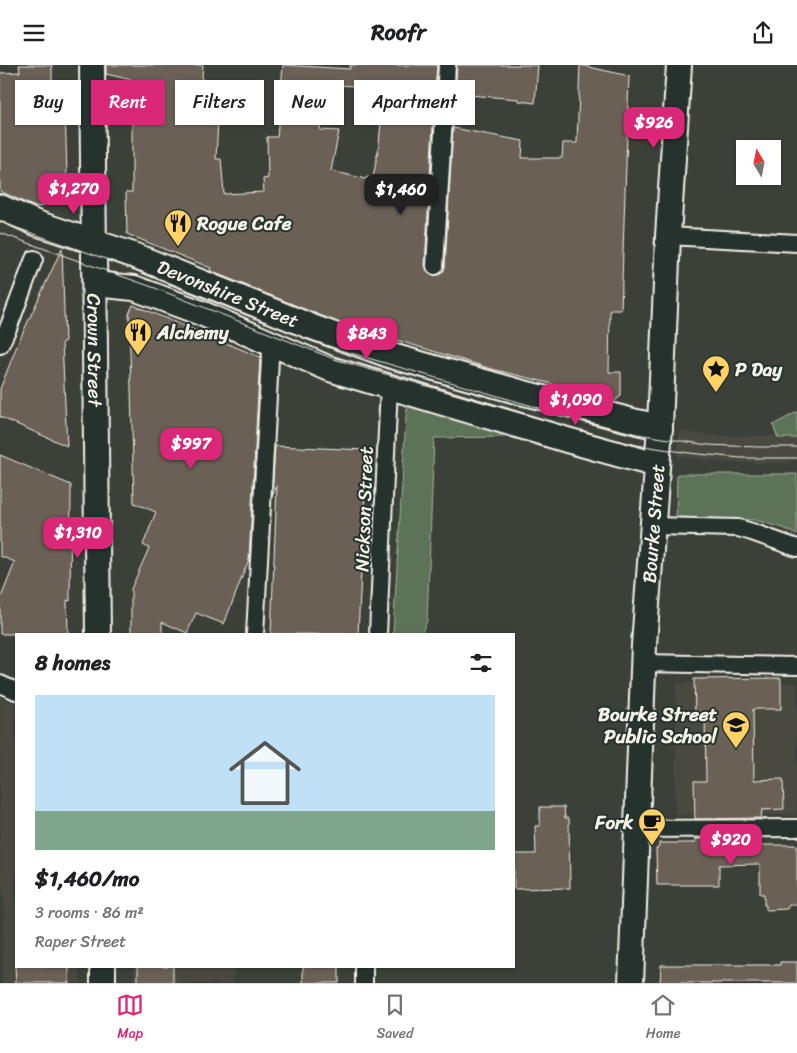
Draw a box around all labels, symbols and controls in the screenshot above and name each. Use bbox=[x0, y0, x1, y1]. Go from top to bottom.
text: Roofr bbox=[371, 13, 426, 52]
icon: menu bbox=[20, 19, 48, 47]
icon: share bbox=[749, 19, 777, 47]
chip: Buy bbox=[15, 80, 81, 125]
chip: Rent bbox=[91, 80, 165, 125]
chip: Filters bbox=[175, 80, 264, 125]
chip: New bbox=[274, 80, 344, 125]
chip: Apartment bbox=[354, 80, 475, 125]
pin: $926 bbox=[624, 107, 684, 149]
text: $926 bbox=[635, 108, 673, 137]
north arrow bbox=[736, 140, 781, 185]
map controls bbox=[736, 140, 781, 185]
pin: $1,270 bbox=[33, 173, 115, 215]
pin: $1,460 bbox=[360, 173, 442, 216]
text: $1,270 bbox=[49, 174, 99, 203]
text: $1,460 bbox=[375, 175, 427, 204]
place label: Rogue Cafe bbox=[196, 207, 292, 240]
restaurant icon: Rogue Cafe bbox=[163, 208, 193, 247]
street label: Devonshire Street bbox=[152, 250, 304, 337]
street label: Crown Street bbox=[78, 293, 112, 408]
place label: Alchemy bbox=[156, 316, 230, 349]
restaurant icon: Alchemy bbox=[123, 317, 153, 356]
pin: $843 bbox=[337, 317, 397, 360]
text: $843 bbox=[347, 319, 387, 348]
place label: P Day bbox=[735, 353, 783, 386]
place icon: P Day bbox=[701, 354, 731, 393]
pin: $1,090 bbox=[535, 383, 617, 426]
text: $1,090 bbox=[550, 385, 602, 414]
pin: $997 bbox=[161, 427, 221, 470]
text: $997 bbox=[171, 429, 211, 458]
street label: Nickson Street bbox=[345, 446, 383, 572]
street label: Bourke Street bbox=[632, 463, 674, 584]
pin: $1,310 bbox=[37, 517, 119, 559]
text: $1,310 bbox=[54, 518, 102, 547]
text: 8 homes bbox=[35, 644, 110, 682]
icon: filters bbox=[467, 649, 495, 677]
place label: Bourke Street Public School bbox=[598, 698, 718, 753]
school or university icon: Bourke Street Public School bbox=[721, 710, 751, 749]
icon: home bbox=[220, 728, 310, 818]
place label: Fork bbox=[594, 806, 634, 839]
cafe icon: Fork bbox=[637, 807, 667, 846]
pin: $920 bbox=[701, 823, 761, 866]
text: $920 bbox=[711, 825, 751, 854]
text: $1,460/mo bbox=[35, 860, 139, 898]
text: 3 rooms · 86 m² bbox=[35, 898, 144, 927]
text: Raper Street bbox=[35, 927, 126, 956]
tab: Map bbox=[116, 991, 144, 1046]
tab: Saved bbox=[377, 991, 413, 1046]
tab: Home bbox=[646, 991, 681, 1046]

